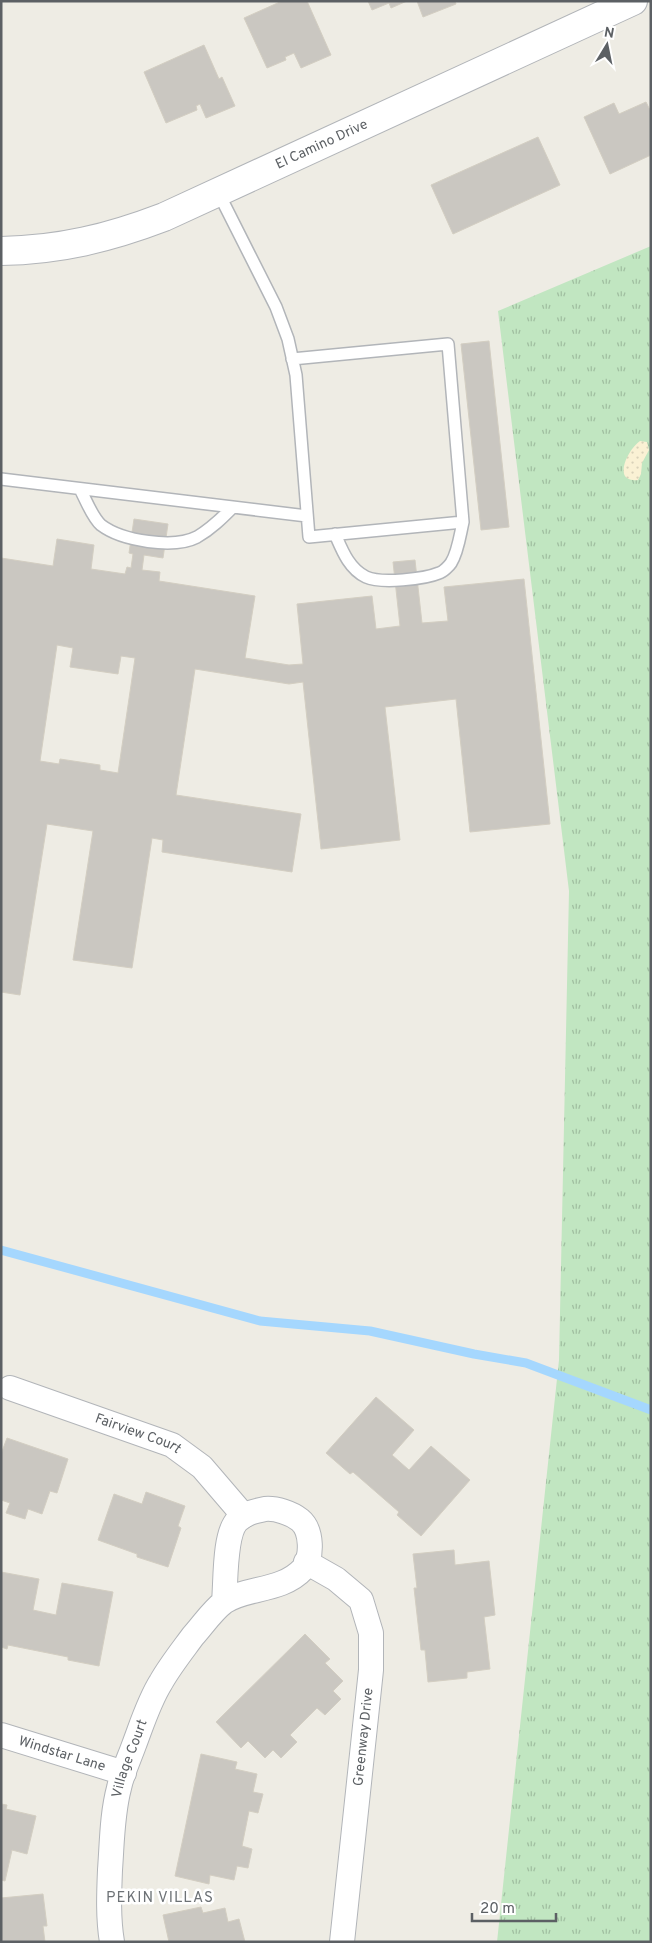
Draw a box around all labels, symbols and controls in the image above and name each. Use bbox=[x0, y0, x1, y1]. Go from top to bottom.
north arrow bbox=[582, 20, 632, 70]
text: N bbox=[603, 24, 615, 43]
street label: El Camino Drive bbox=[273, 116, 371, 173]
street label: Fairview Court bbox=[93, 1410, 185, 1458]
street label: Greenway Drive bbox=[350, 1687, 378, 1787]
street label: Village Court bbox=[108, 1717, 151, 1799]
street label: Windstar Lane bbox=[17, 1732, 108, 1775]
district label: PEKIN VILLAS bbox=[106, 1889, 214, 1908]
scale bar bbox=[472, 1890, 556, 1922]
text: 20 m bbox=[480, 1900, 515, 1919]

